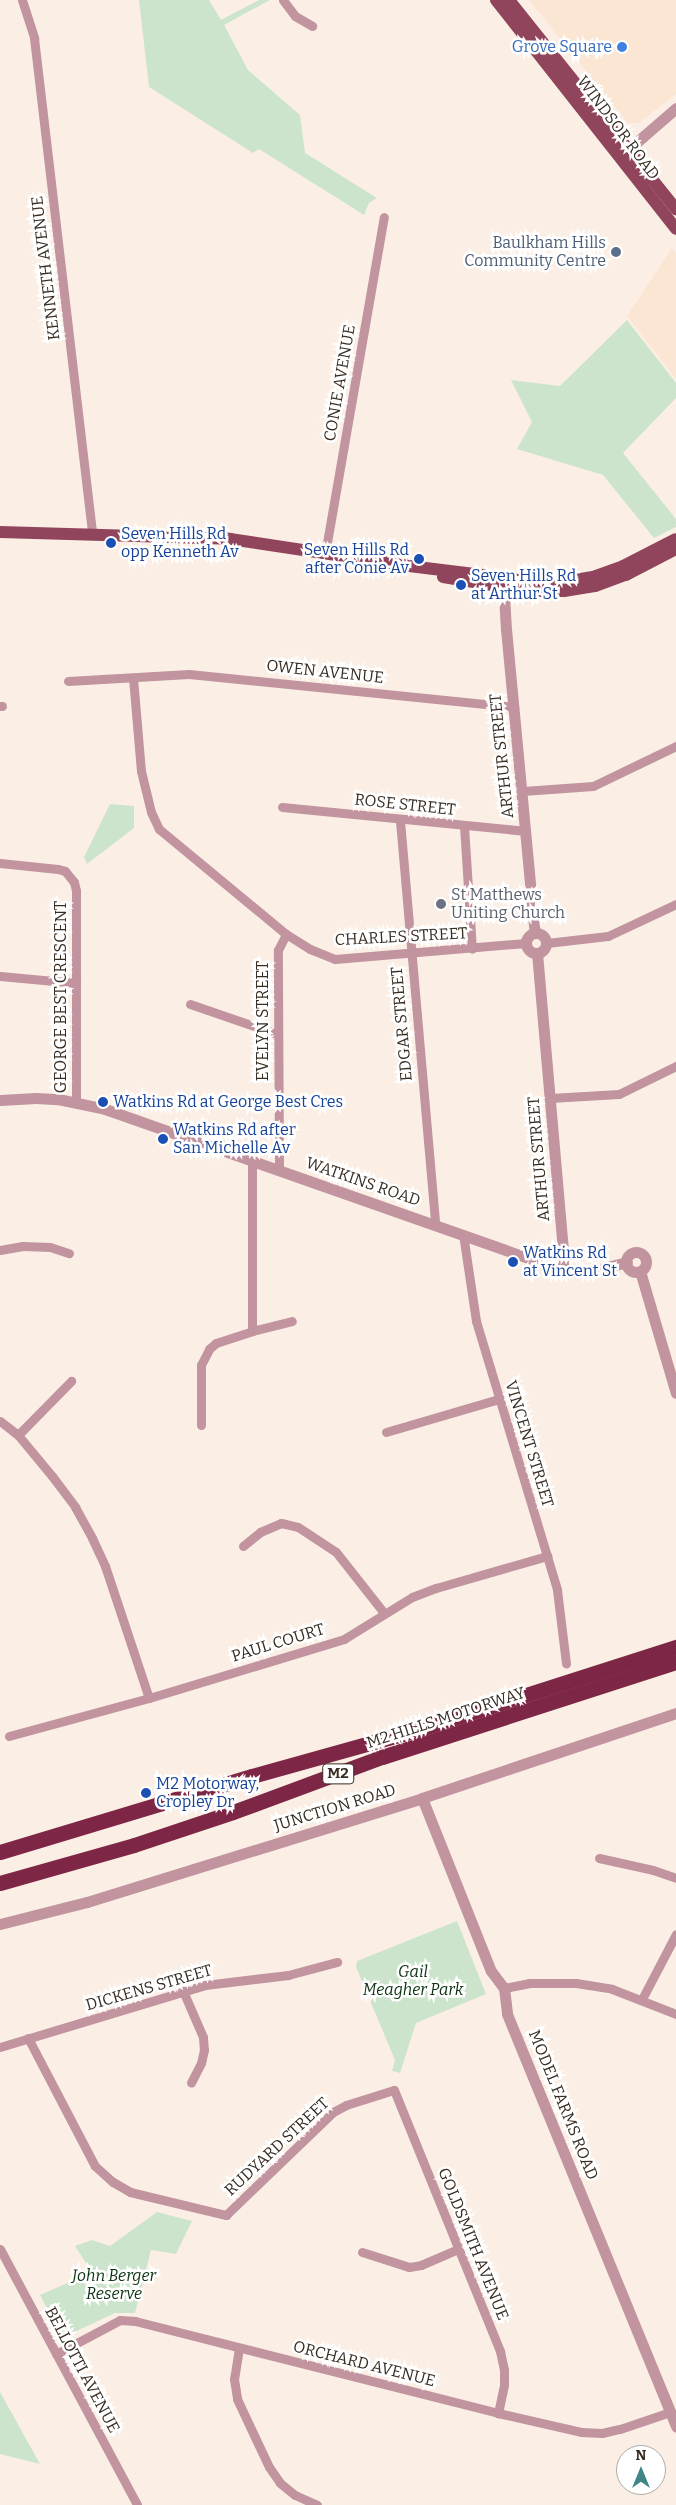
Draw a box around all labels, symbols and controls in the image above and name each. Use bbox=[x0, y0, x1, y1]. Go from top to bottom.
place label: Grove Square bbox=[512, 37, 612, 57]
marker: Grove Square bbox=[616, 41, 628, 53]
street label: WINDSOR ROAD bbox=[573, 72, 663, 184]
street label: KENNETH AVENUE bbox=[28, 195, 64, 341]
place label: Baulkham Hills Community Centre bbox=[464, 233, 606, 271]
marker: Baulkham Hills Community Centre bbox=[610, 246, 622, 258]
street label: CONIE AVENUE bbox=[320, 323, 360, 443]
place label: Seven Hills Rd opp Kenneth Av bbox=[121, 524, 239, 562]
marker: Seven Hills Rd opp Kenneth Av bbox=[105, 537, 117, 549]
place label: Seven Hills Rd after Conie Av bbox=[304, 540, 409, 578]
marker: Seven Hills Rd after Conie Av bbox=[413, 553, 425, 565]
place label: Seven Hills Rd at Arthur St bbox=[471, 566, 576, 604]
marker: Seven Hills Rd at Arthur St bbox=[455, 579, 467, 591]
street label: OWEN AVENUE bbox=[265, 656, 385, 688]
street label: ARTHUR STREET bbox=[486, 693, 518, 819]
street label: ROSE STREET bbox=[353, 790, 457, 820]
place label: St Matthews Uniting Church bbox=[451, 885, 565, 923]
marker: St Matthews Uniting Church bbox=[435, 898, 447, 910]
street label: GEORGE BEST CRESCENT bbox=[51, 901, 71, 1093]
street label: CHARLES STREET bbox=[334, 924, 468, 950]
street label: EVELYN STREET bbox=[253, 961, 273, 1081]
street label: EDGAR STREET bbox=[387, 966, 417, 1082]
place label: Watkins Rd at George Best Cres bbox=[113, 1092, 343, 1112]
marker: Watkins Rd at George Best Cres bbox=[97, 1096, 109, 1108]
street label: ARTHUR STREET bbox=[524, 1096, 554, 1222]
place label: Watkins Rd after San Michelle Av bbox=[173, 1120, 296, 1158]
marker: Watkins Rd after San Michelle Av bbox=[157, 1133, 169, 1145]
street label: WATKINS ROAD bbox=[303, 1153, 423, 1211]
place label: Watkins Rd at Vincent St bbox=[523, 1243, 617, 1281]
marker: Watkins Rd at Vincent St bbox=[507, 1256, 519, 1268]
street label: VINCENT STREET bbox=[501, 1378, 557, 1510]
street label: PAUL COURT bbox=[229, 1620, 327, 1666]
street label: M2 HILLS MOTORWAY bbox=[364, 1683, 528, 1753]
road number: M2 bbox=[322, 1762, 354, 1786]
place label: M2 Motorway, Cropley Dr bbox=[156, 1774, 259, 1812]
street label: JUNCTION ROAD bbox=[272, 1780, 398, 1836]
marker: M2 Motorway, Cropley Dr bbox=[140, 1787, 152, 1799]
street label: DICKENS STREET bbox=[84, 1961, 214, 2015]
park label: Gail Meagher Park bbox=[363, 1962, 463, 2000]
street label: MODEL FARMS ROAD bbox=[524, 2027, 602, 2183]
street label: RUDYARD STREET bbox=[221, 2094, 333, 2200]
street label: GOLDSMITH AVENUE bbox=[434, 2165, 512, 2323]
park label: John Berger Reserve bbox=[72, 2266, 156, 2304]
street label: BELLOTTI AVENUE bbox=[41, 2304, 123, 2436]
street label: ORCHARD AVENUE bbox=[291, 2337, 437, 2391]
north arrow bbox=[616, 2445, 666, 2495]
text: N bbox=[636, 2447, 646, 2464]

